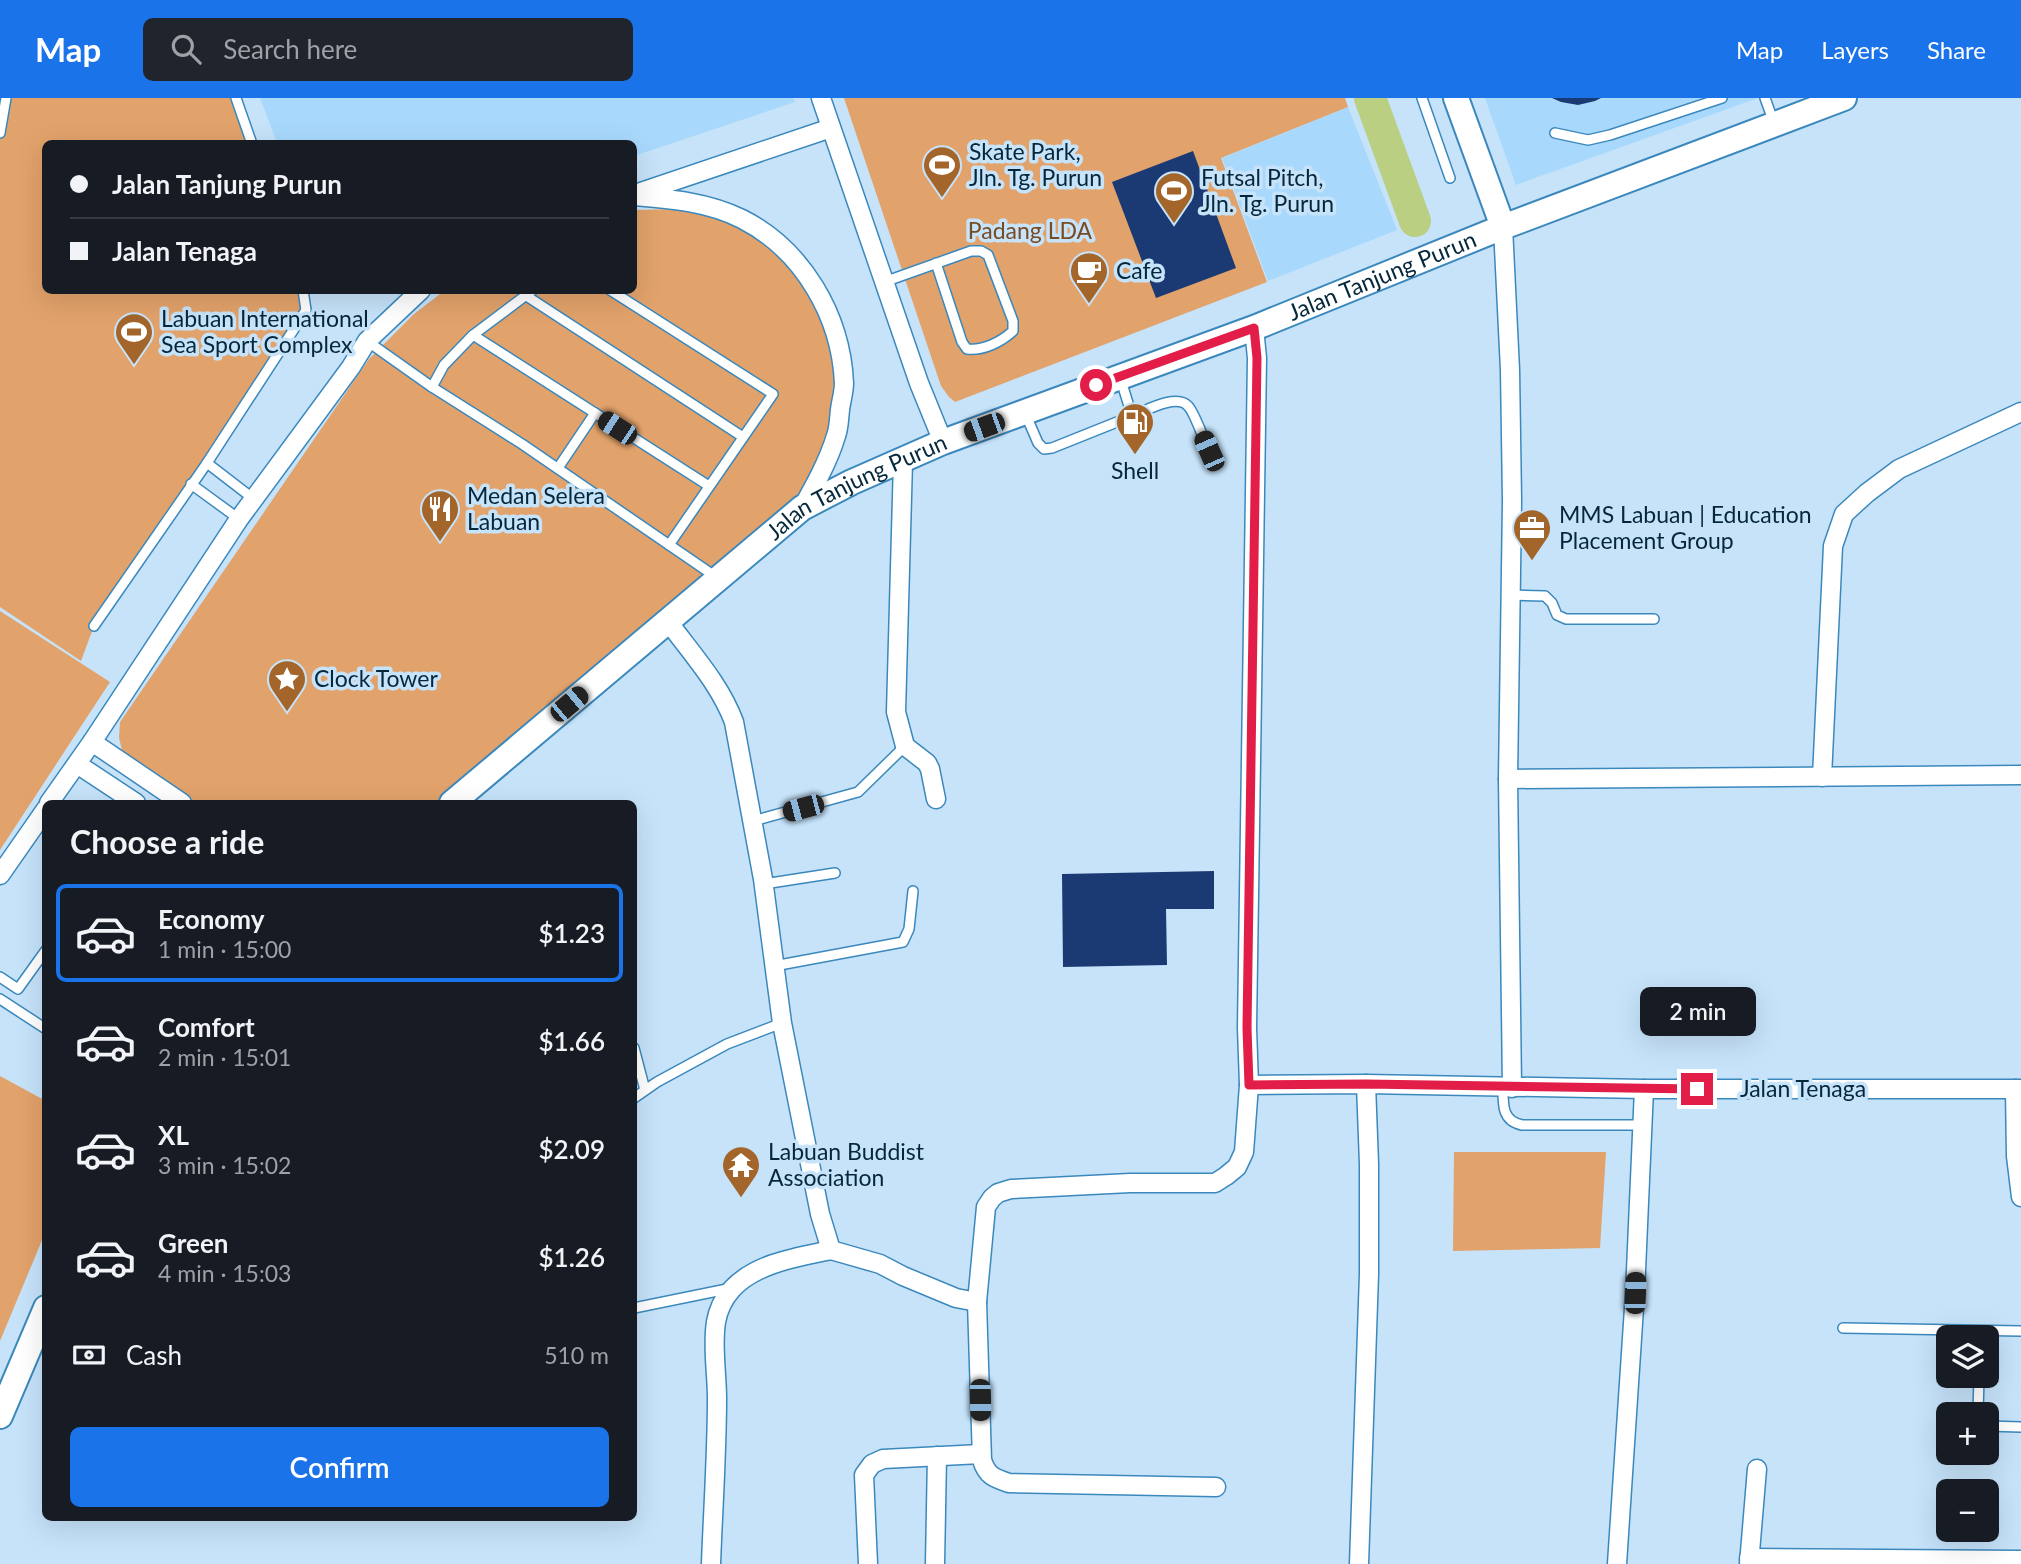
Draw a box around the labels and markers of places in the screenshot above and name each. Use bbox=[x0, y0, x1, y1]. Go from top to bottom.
place label: Skate Park, Jln. Tg. Purun bbox=[969, 137, 1102, 191]
sports icon: Skate Park, Jln. Tg. Purun bbox=[921, 144, 963, 199]
place label: Futsal Pitch, Jln. Tg. Purun bbox=[1201, 163, 1334, 217]
sports icon: Futsal Pitch, Jln. Tg. Purun bbox=[1153, 170, 1195, 225]
cafe icon: Cafe bbox=[1068, 250, 1110, 305]
place label: Cafe bbox=[1116, 256, 1162, 284]
place label: Labuan International Sea Sport Complex bbox=[161, 304, 369, 358]
sports icon: Labuan International Sea Sport Complex bbox=[113, 311, 155, 366]
fuel station icon: Shell bbox=[1114, 401, 1156, 456]
place label: Shell bbox=[1111, 456, 1159, 484]
place label: Medan Selera Labuan bbox=[467, 481, 605, 535]
restaurant icon: Medan Selera Labuan bbox=[419, 488, 461, 543]
place label: MMS Labuan | Education Placement Group bbox=[1559, 500, 1812, 554]
office icon: MMS Labuan | Education Placement Group bbox=[1511, 507, 1553, 562]
place icon: Clock Tower bbox=[266, 658, 308, 713]
place label: Clock Tower bbox=[314, 664, 438, 692]
place label: Labuan Buddist Association bbox=[768, 1137, 925, 1191]
temple icon: Labuan Buddist Association bbox=[720, 1144, 762, 1199]

